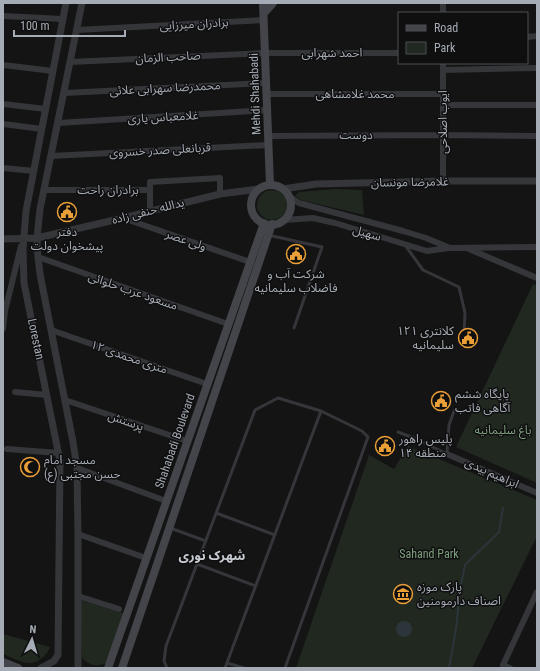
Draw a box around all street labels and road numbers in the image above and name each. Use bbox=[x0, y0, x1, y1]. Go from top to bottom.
street label: برادران میرزایی bbox=[159, 15, 229, 33]
street label: احمد شهرابی bbox=[302, 46, 363, 60]
street label: صاحب الزمان bbox=[135, 48, 201, 66]
street label: Mehdi Shahabadi bbox=[247, 53, 263, 135]
street label: محمدرضا سهرابی علائی bbox=[109, 78, 221, 98]
street label: محمد غلامشاهی bbox=[316, 87, 394, 101]
street label: ایوب اصلاحی bbox=[436, 90, 450, 154]
street label: غلامعباس یاری bbox=[127, 108, 199, 126]
street label: دوست bbox=[339, 128, 373, 142]
street label: قربانعلی صدر خسروی bbox=[109, 140, 211, 160]
street label: غلامرضا مونسان bbox=[371, 174, 449, 190]
street label: برادران راحت bbox=[77, 183, 139, 197]
street label: یدالله حنفی زاده bbox=[110, 195, 186, 227]
street label: سهیل bbox=[351, 222, 383, 244]
street label: ولی عصر bbox=[163, 226, 208, 253]
street label: مسعود عرب حلوائی bbox=[86, 269, 180, 313]
street label: Lorestan bbox=[25, 317, 47, 361]
street label: ۱۲ متری محمدی bbox=[89, 337, 169, 377]
street label: Shahabadi Boulevard bbox=[152, 392, 198, 490]
street label: پرستش bbox=[106, 408, 146, 435]
street label: ابراهیم بیدی bbox=[462, 455, 521, 493]

